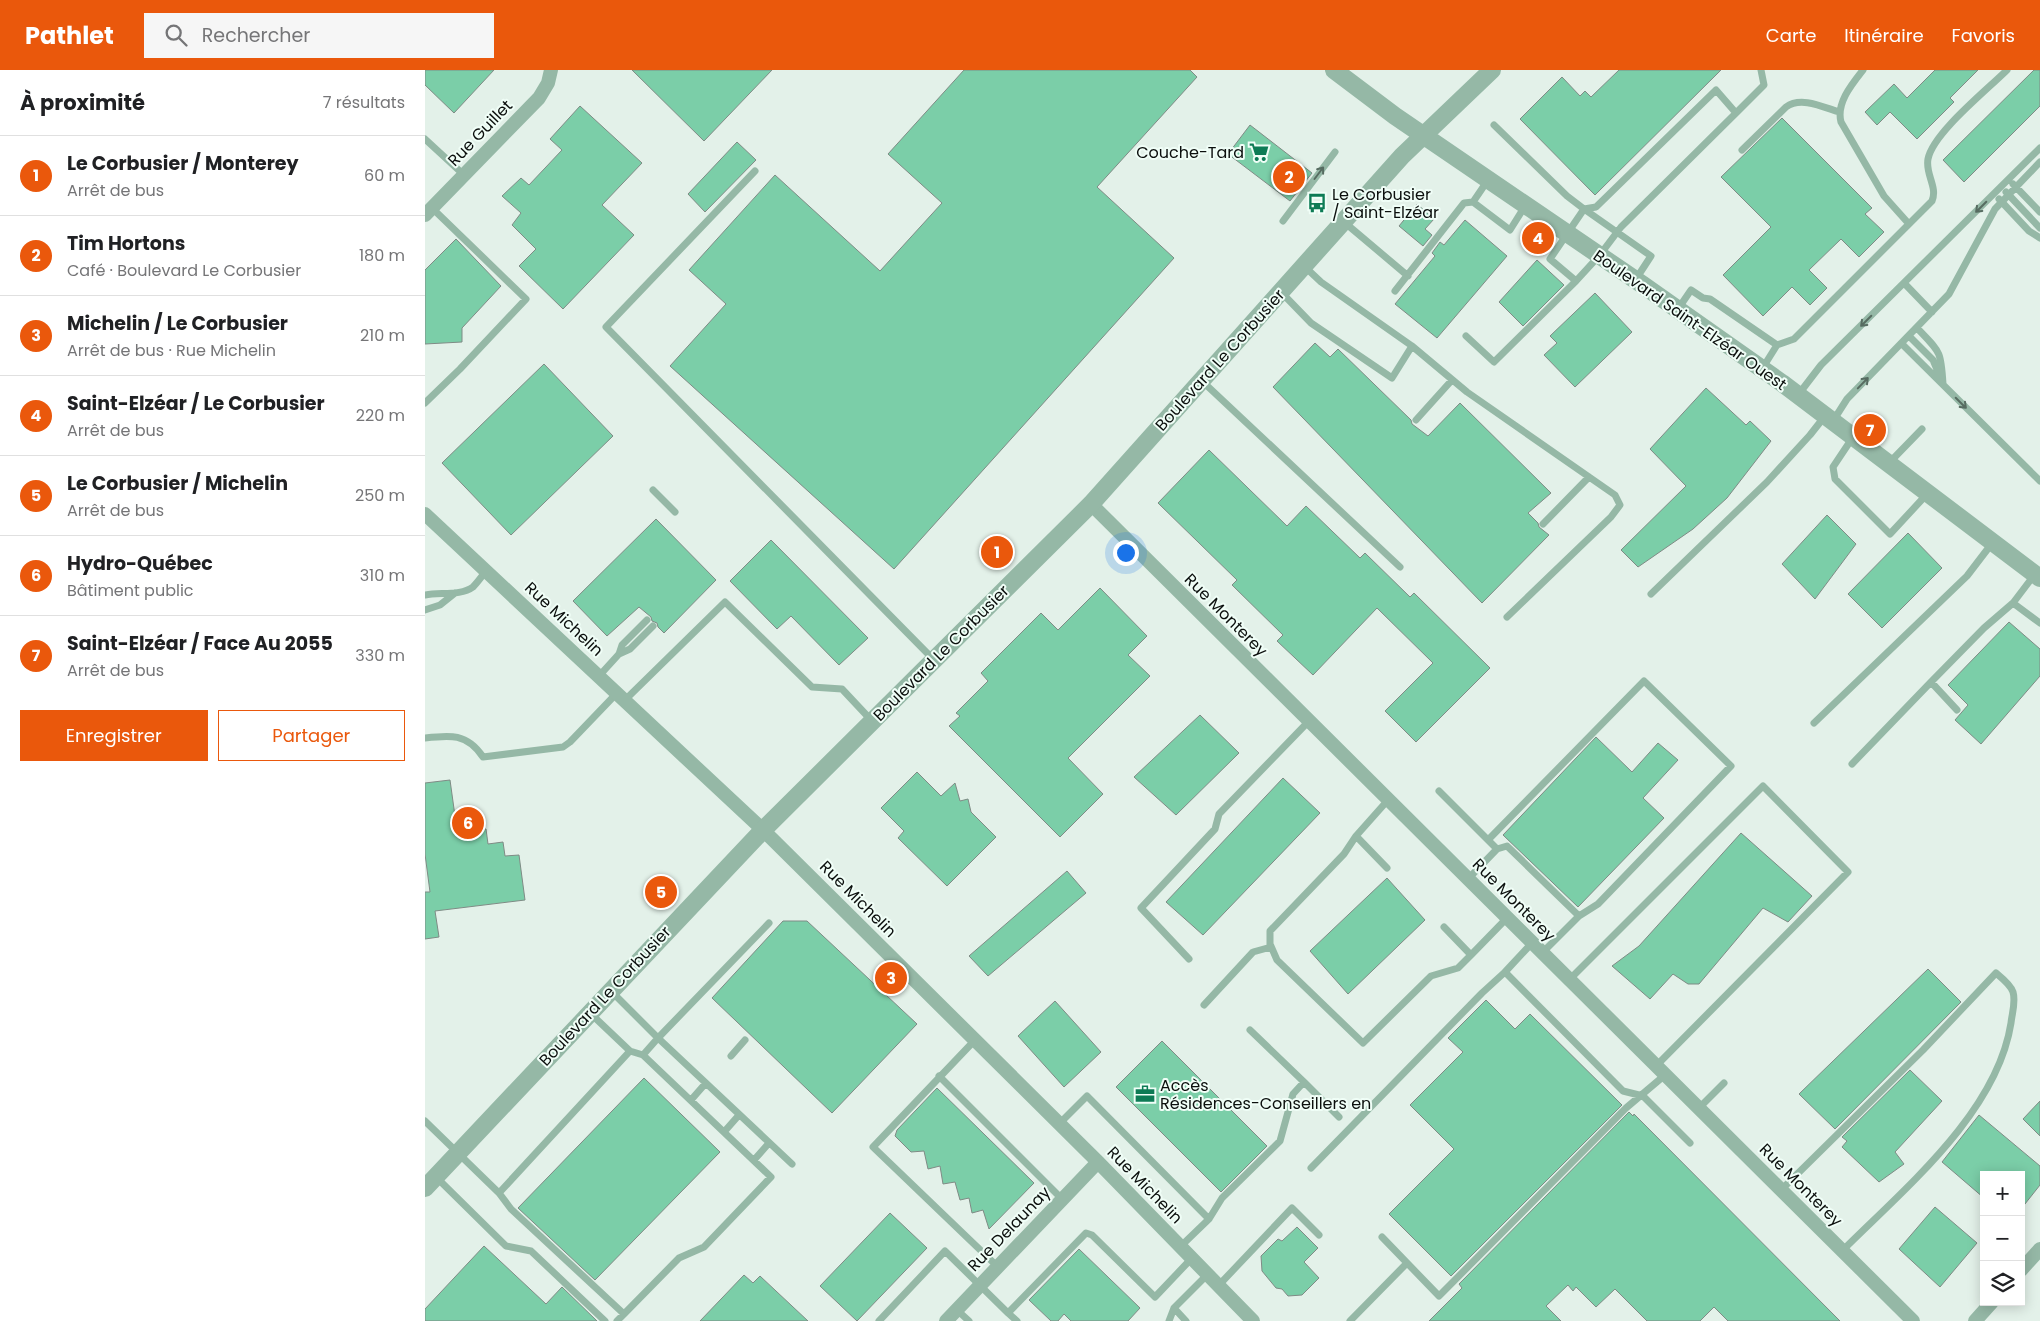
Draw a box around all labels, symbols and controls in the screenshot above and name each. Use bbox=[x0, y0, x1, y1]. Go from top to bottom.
search box bbox=[144, 13, 494, 58]
text: Pathlet bbox=[25, 19, 114, 52]
icon: search bbox=[162, 21, 190, 49]
text: Rechercher bbox=[202, 22, 310, 49]
text: Carte bbox=[1766, 23, 1816, 48]
text: Itinéraire bbox=[1844, 23, 1924, 48]
text: Favoris bbox=[1952, 23, 2015, 48]
text: À proximité bbox=[20, 88, 145, 117]
text: 7 résultats bbox=[323, 91, 405, 114]
street label: Rue Guillet bbox=[442, 95, 518, 171]
place label: Couche-Tard bbox=[1136, 141, 1244, 164]
supermarket icon: Couche-Tard bbox=[1248, 141, 1270, 163]
text: Le Corbusier / Monterey bbox=[67, 150, 299, 177]
pin: 2 bbox=[1273, 158, 1305, 196]
text: 1 bbox=[33, 164, 39, 187]
text: 60 m bbox=[364, 164, 405, 187]
one-way arrow bbox=[1314, 167, 1325, 180]
text: Arrêt de bus bbox=[67, 179, 164, 202]
place label: Le Corbusier / Saint-Elzéar bbox=[1332, 183, 1439, 224]
bus stop icon: Le Corbusier / Saint-Elzéar bbox=[1306, 192, 1328, 214]
one-way arrow bbox=[1974, 201, 1987, 213]
pin: 4 bbox=[1522, 219, 1554, 257]
text: Tim Hortons bbox=[67, 230, 185, 257]
text: 2 bbox=[31, 244, 41, 267]
text: 180 m bbox=[359, 244, 405, 267]
street label: Boulevard Saint-Elzéar Ouest bbox=[1589, 244, 1791, 396]
text: Café · Boulevard Le Corbusier bbox=[67, 259, 301, 282]
street label: Boulevard Le Corbusier bbox=[1150, 284, 1290, 436]
text: Michelin / Le Corbusier bbox=[67, 310, 288, 337]
one-way arrow bbox=[1860, 315, 1872, 327]
text: 3 bbox=[31, 324, 41, 347]
text: 210 m bbox=[360, 324, 405, 347]
text: Arrêt de bus · Rue Michelin bbox=[67, 339, 276, 362]
one-way arrow bbox=[1857, 377, 1869, 390]
text: Saint-Elzéar / Le Corbusier bbox=[67, 390, 325, 417]
one-way arrow bbox=[1955, 396, 1967, 409]
text: 4 bbox=[31, 404, 41, 427]
text: 220 m bbox=[356, 404, 405, 427]
pin: 7 bbox=[1854, 411, 1886, 449]
text: Arrêt de bus bbox=[67, 419, 164, 442]
text: Le Corbusier / Michelin bbox=[67, 470, 288, 497]
text: 5 bbox=[31, 484, 41, 507]
text: 250 m bbox=[355, 484, 405, 507]
text: Arrêt de bus bbox=[67, 499, 164, 522]
pin: 1 bbox=[981, 533, 1013, 571]
your location bbox=[1113, 540, 1139, 566]
text: Hydro-Québec bbox=[67, 550, 213, 577]
text: 6 bbox=[31, 564, 41, 587]
text: 310 m bbox=[360, 564, 405, 587]
street label: Rue Monterey bbox=[1179, 568, 1273, 662]
street label: Rue Michelin bbox=[520, 577, 608, 661]
text: Bâtiment public bbox=[67, 579, 194, 602]
street label: Boulevard Le Corbusier bbox=[868, 580, 1014, 726]
text: Saint-Elzéar / Face Au 2055 bbox=[67, 630, 333, 657]
text: 7 bbox=[32, 644, 40, 667]
text: 330 m bbox=[355, 644, 405, 667]
text: Arrêt de bus bbox=[67, 659, 164, 682]
button: Enregistrer bbox=[20, 710, 208, 761]
button: Partager bbox=[218, 710, 405, 761]
pin: 6 bbox=[452, 804, 484, 842]
street label: Rue Monterey bbox=[1467, 853, 1561, 947]
street label: Rue Michelin bbox=[815, 856, 901, 942]
pin: 5 bbox=[645, 873, 677, 911]
street label: Boulevard Le Corbusier bbox=[534, 921, 676, 1071]
pin: 3 bbox=[875, 959, 907, 997]
place label: Accès Résidences-Conseillers en bbox=[1160, 1074, 1371, 1115]
office icon: Accès Résidences-Conseillers en bbox=[1134, 1083, 1156, 1105]
street label: Rue Monterey bbox=[1754, 1138, 1848, 1232]
street label: Rue Michelin bbox=[1102, 1141, 1188, 1229]
map controls bbox=[1980, 1171, 2025, 1306]
button: + bbox=[1980, 1171, 2025, 1216]
street label: Rue Delaunay bbox=[962, 1181, 1056, 1277]
button: − bbox=[1980, 1216, 2025, 1261]
button: layers bbox=[1980, 1261, 2025, 1306]

